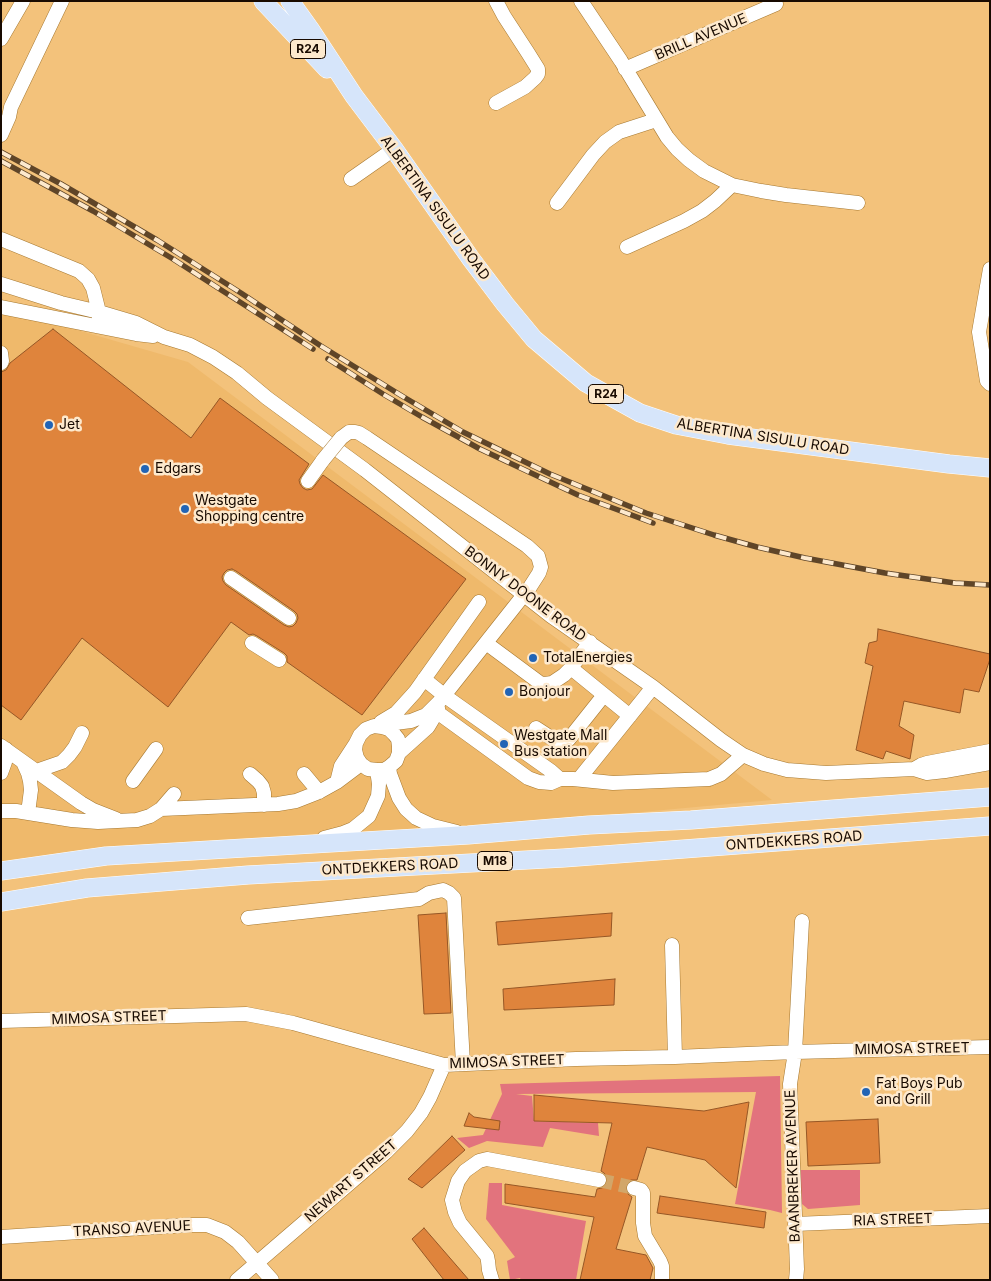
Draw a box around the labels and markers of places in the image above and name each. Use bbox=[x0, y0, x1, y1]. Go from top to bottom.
place label: Jet bbox=[59, 417, 80, 433]
marker: Jet bbox=[43, 419, 55, 431]
place label: Edgars bbox=[155, 461, 201, 477]
marker: Edgars bbox=[139, 463, 151, 475]
place label: Westgate Shopping centre bbox=[195, 493, 304, 526]
marker: Westgate Shopping centre bbox=[179, 503, 191, 515]
place label: TotalEnergies bbox=[543, 650, 633, 666]
marker: TotalEnergies bbox=[527, 652, 539, 664]
place label: Bonjour bbox=[519, 684, 570, 700]
marker: Bonjour bbox=[503, 686, 515, 698]
place label: Westgate Mall Bus station bbox=[514, 728, 607, 760]
marker: Westgate Mall Bus station bbox=[498, 738, 510, 750]
place label: Fat Boys Pub and Grill bbox=[876, 1076, 963, 1108]
marker: Fat Boys Pub and Grill bbox=[860, 1086, 872, 1098]

